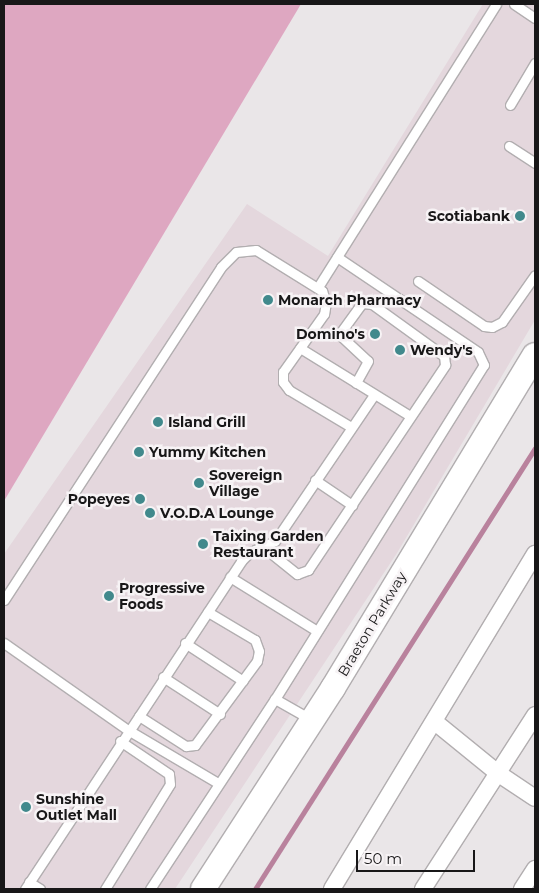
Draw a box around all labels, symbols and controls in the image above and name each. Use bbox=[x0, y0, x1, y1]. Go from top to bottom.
place label: Scotiabank bbox=[428, 208, 510, 224]
marker: Scotiabank bbox=[514, 210, 526, 222]
place label: Monarch Pharmacy bbox=[278, 292, 421, 308]
marker: Monarch Pharmacy bbox=[262, 294, 274, 306]
place label: Domino's bbox=[296, 326, 365, 342]
marker: Domino's bbox=[369, 328, 381, 340]
place label: Wendy's bbox=[410, 342, 473, 358]
marker: Wendy's bbox=[394, 344, 406, 356]
place label: Island Grill bbox=[168, 414, 246, 430]
marker: Island Grill bbox=[152, 416, 164, 428]
place label: Yummy Kitchen bbox=[149, 444, 266, 460]
marker: Yummy Kitchen bbox=[133, 446, 145, 458]
place label: Sovereign Village bbox=[209, 467, 282, 500]
marker: Sovereign Village bbox=[193, 477, 205, 489]
place label: Popeyes bbox=[68, 491, 130, 507]
marker: Popeyes bbox=[134, 493, 146, 505]
place label: V.O.D.A Lounge bbox=[160, 505, 274, 521]
marker: V.O.D.A Lounge bbox=[144, 507, 156, 519]
place label: Taixing Garden Restaurant bbox=[213, 528, 324, 560]
marker: Taixing Garden Restaurant bbox=[197, 538, 209, 550]
street label: Braeton Parkway bbox=[334, 569, 410, 679]
place label: Progressive Foods bbox=[119, 580, 205, 612]
marker: Progressive Foods bbox=[103, 590, 115, 602]
place label: Sunshine Outlet Mall bbox=[36, 791, 117, 824]
marker: Sunshine Outlet Mall bbox=[20, 801, 32, 813]
scale bar bbox=[359, 840, 478, 872]
text: 50 m bbox=[364, 849, 402, 868]

